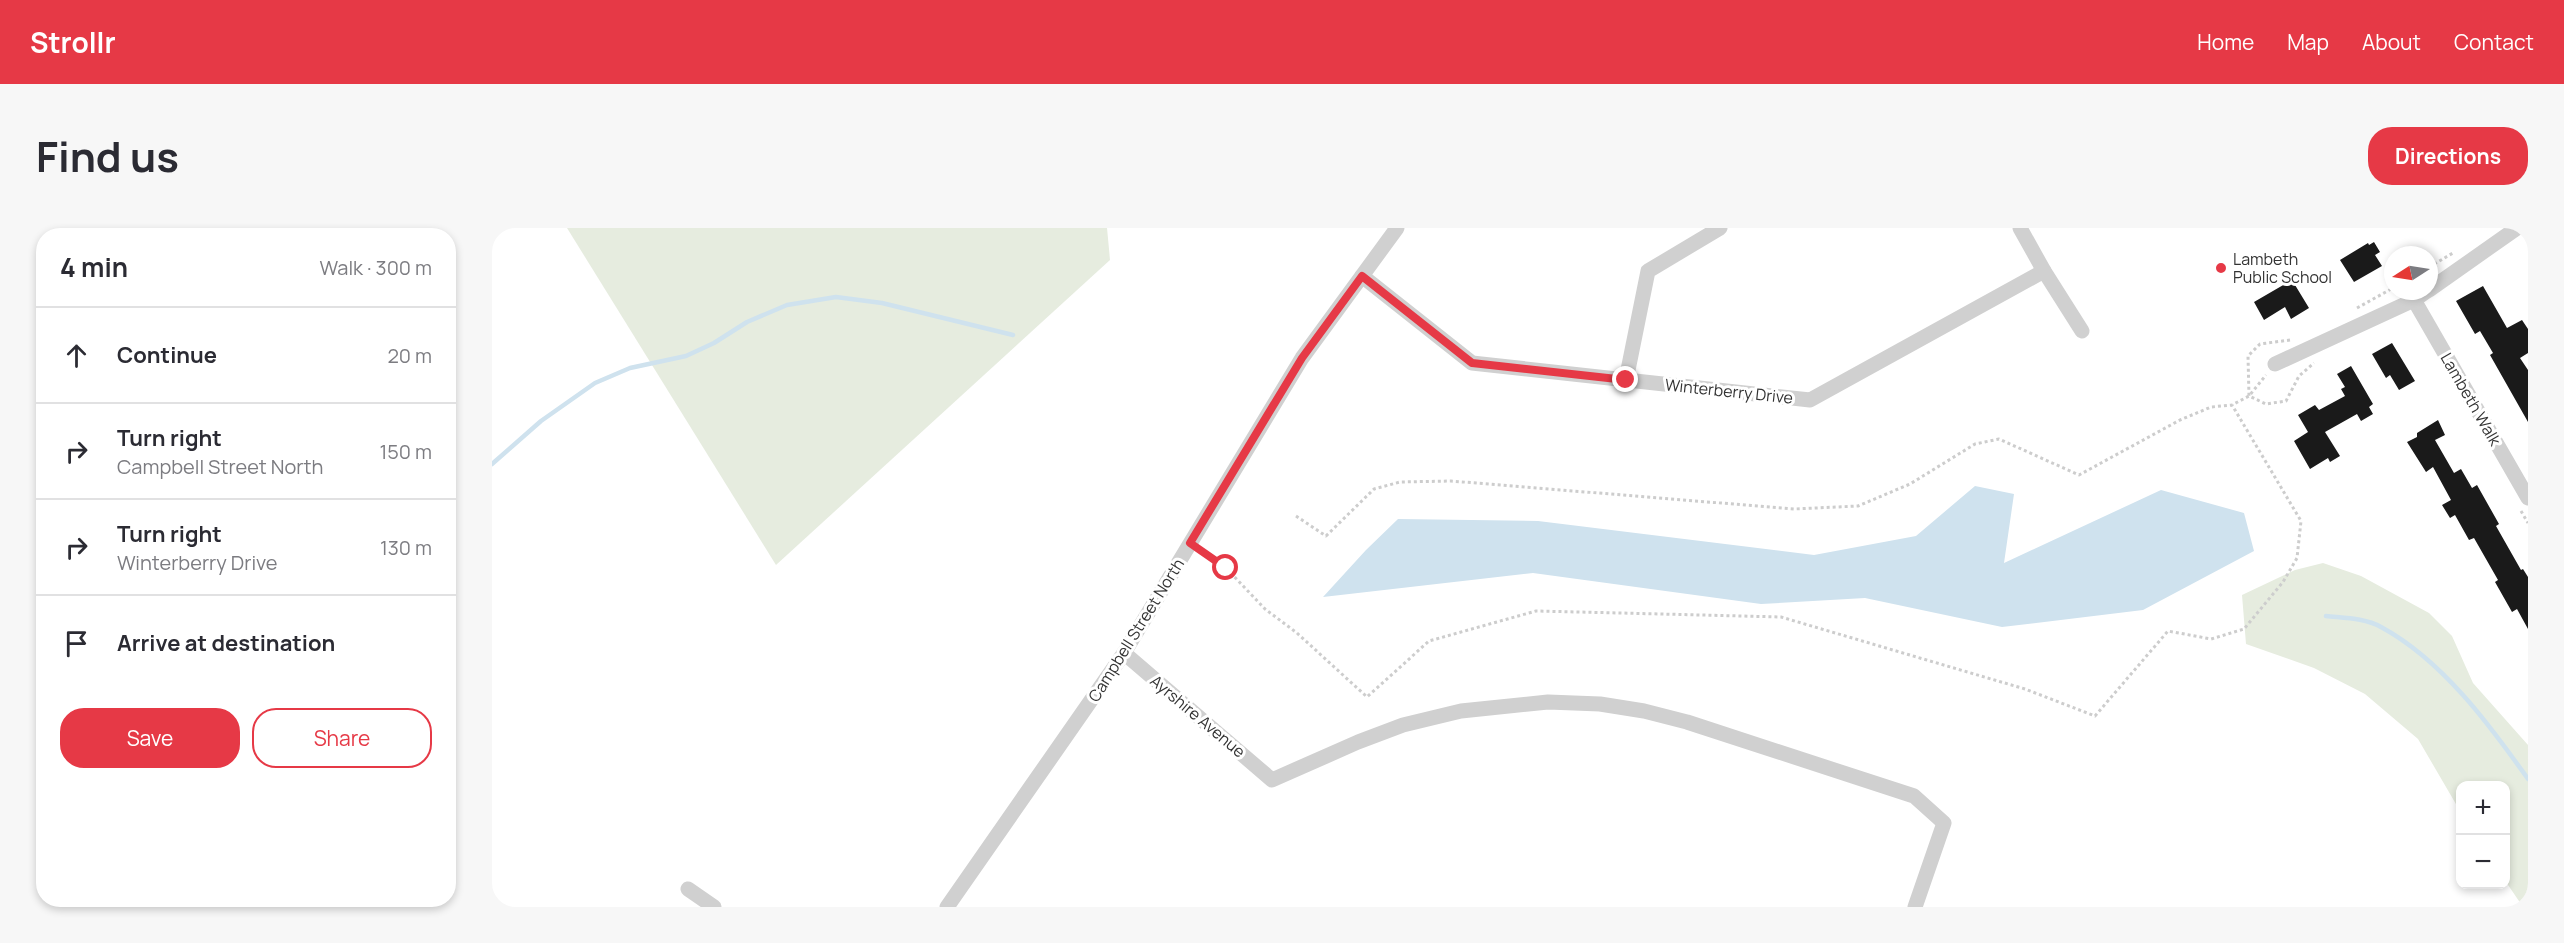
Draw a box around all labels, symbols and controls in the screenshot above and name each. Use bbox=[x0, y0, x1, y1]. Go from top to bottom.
text: Strollr bbox=[30, 23, 116, 61]
text: Home bbox=[2197, 28, 2254, 56]
text: Map bbox=[2287, 28, 2329, 56]
text: About bbox=[2362, 28, 2421, 56]
text: Contact bbox=[2454, 28, 2534, 56]
text: Find us bbox=[36, 127, 179, 185]
button: Directions bbox=[2368, 127, 2528, 185]
north arrow bbox=[2384, 246, 2438, 300]
place label: Lambeth Public School bbox=[2233, 248, 2332, 288]
text: 4 min bbox=[60, 249, 128, 285]
text: Walk · 300 m bbox=[320, 254, 432, 281]
marker: Lambeth Public School bbox=[2214, 261, 2228, 275]
icon: ahead bbox=[60, 339, 93, 372]
text: Continue bbox=[117, 340, 217, 370]
text: 20 m bbox=[387, 342, 432, 369]
street label: Lambeth Walk bbox=[2436, 349, 2507, 450]
route end bbox=[1612, 366, 1638, 392]
street label: Winterberry Drive bbox=[1664, 373, 1794, 409]
text: Turn right bbox=[117, 423, 222, 453]
icon: right bbox=[60, 435, 93, 468]
text: 150 m bbox=[379, 438, 432, 465]
text: Campbell Street North bbox=[117, 453, 323, 480]
text: Turn right bbox=[117, 519, 222, 549]
icon: right bbox=[60, 531, 93, 564]
text: 130 m bbox=[380, 534, 432, 561]
text: Winterberry Drive bbox=[117, 549, 278, 576]
street label: Campbell Street North bbox=[1083, 554, 1189, 706]
route start bbox=[1212, 554, 1238, 580]
icon: arrive bbox=[60, 627, 93, 660]
text: Arrive at destination bbox=[117, 628, 335, 658]
street label: Ayrshire Avenue bbox=[1146, 670, 1250, 762]
button: Save bbox=[60, 708, 240, 768]
button: Share bbox=[252, 708, 432, 768]
map controls bbox=[2456, 781, 2510, 889]
button: + bbox=[2456, 781, 2510, 835]
button: − bbox=[2456, 835, 2510, 889]

